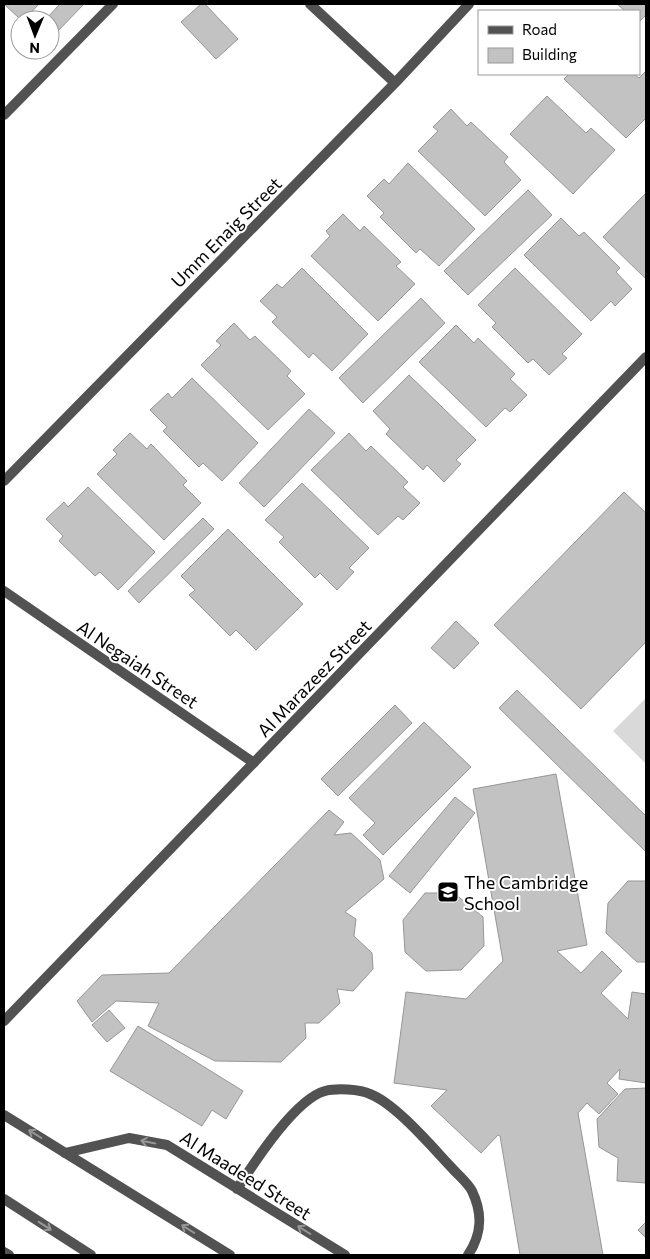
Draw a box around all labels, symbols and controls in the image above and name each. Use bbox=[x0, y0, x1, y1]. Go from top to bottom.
north arrow bbox=[10, 10, 60, 60]
legend bbox=[478, 10, 640, 75]
text: Road bbox=[522, 20, 557, 38]
text: N bbox=[29, 40, 40, 57]
text: Building bbox=[522, 45, 577, 63]
street label: Umm Enaig Street bbox=[166, 172, 286, 292]
street label: Al Negaiah Street bbox=[73, 615, 203, 713]
street label: Al Marazeez Street bbox=[252, 615, 376, 741]
place label: The Cambridge School bbox=[464, 871, 588, 914]
school or university icon: The Cambridge School bbox=[436, 880, 460, 904]
street label: Al Maadeed Street bbox=[176, 1126, 316, 1224]
one-way arrow bbox=[29, 1129, 43, 1139]
one-way arrow bbox=[140, 1136, 156, 1146]
one-way arrow bbox=[37, 1221, 51, 1231]
one-way arrow bbox=[182, 1224, 196, 1234]
one-way arrow bbox=[297, 1224, 311, 1234]

